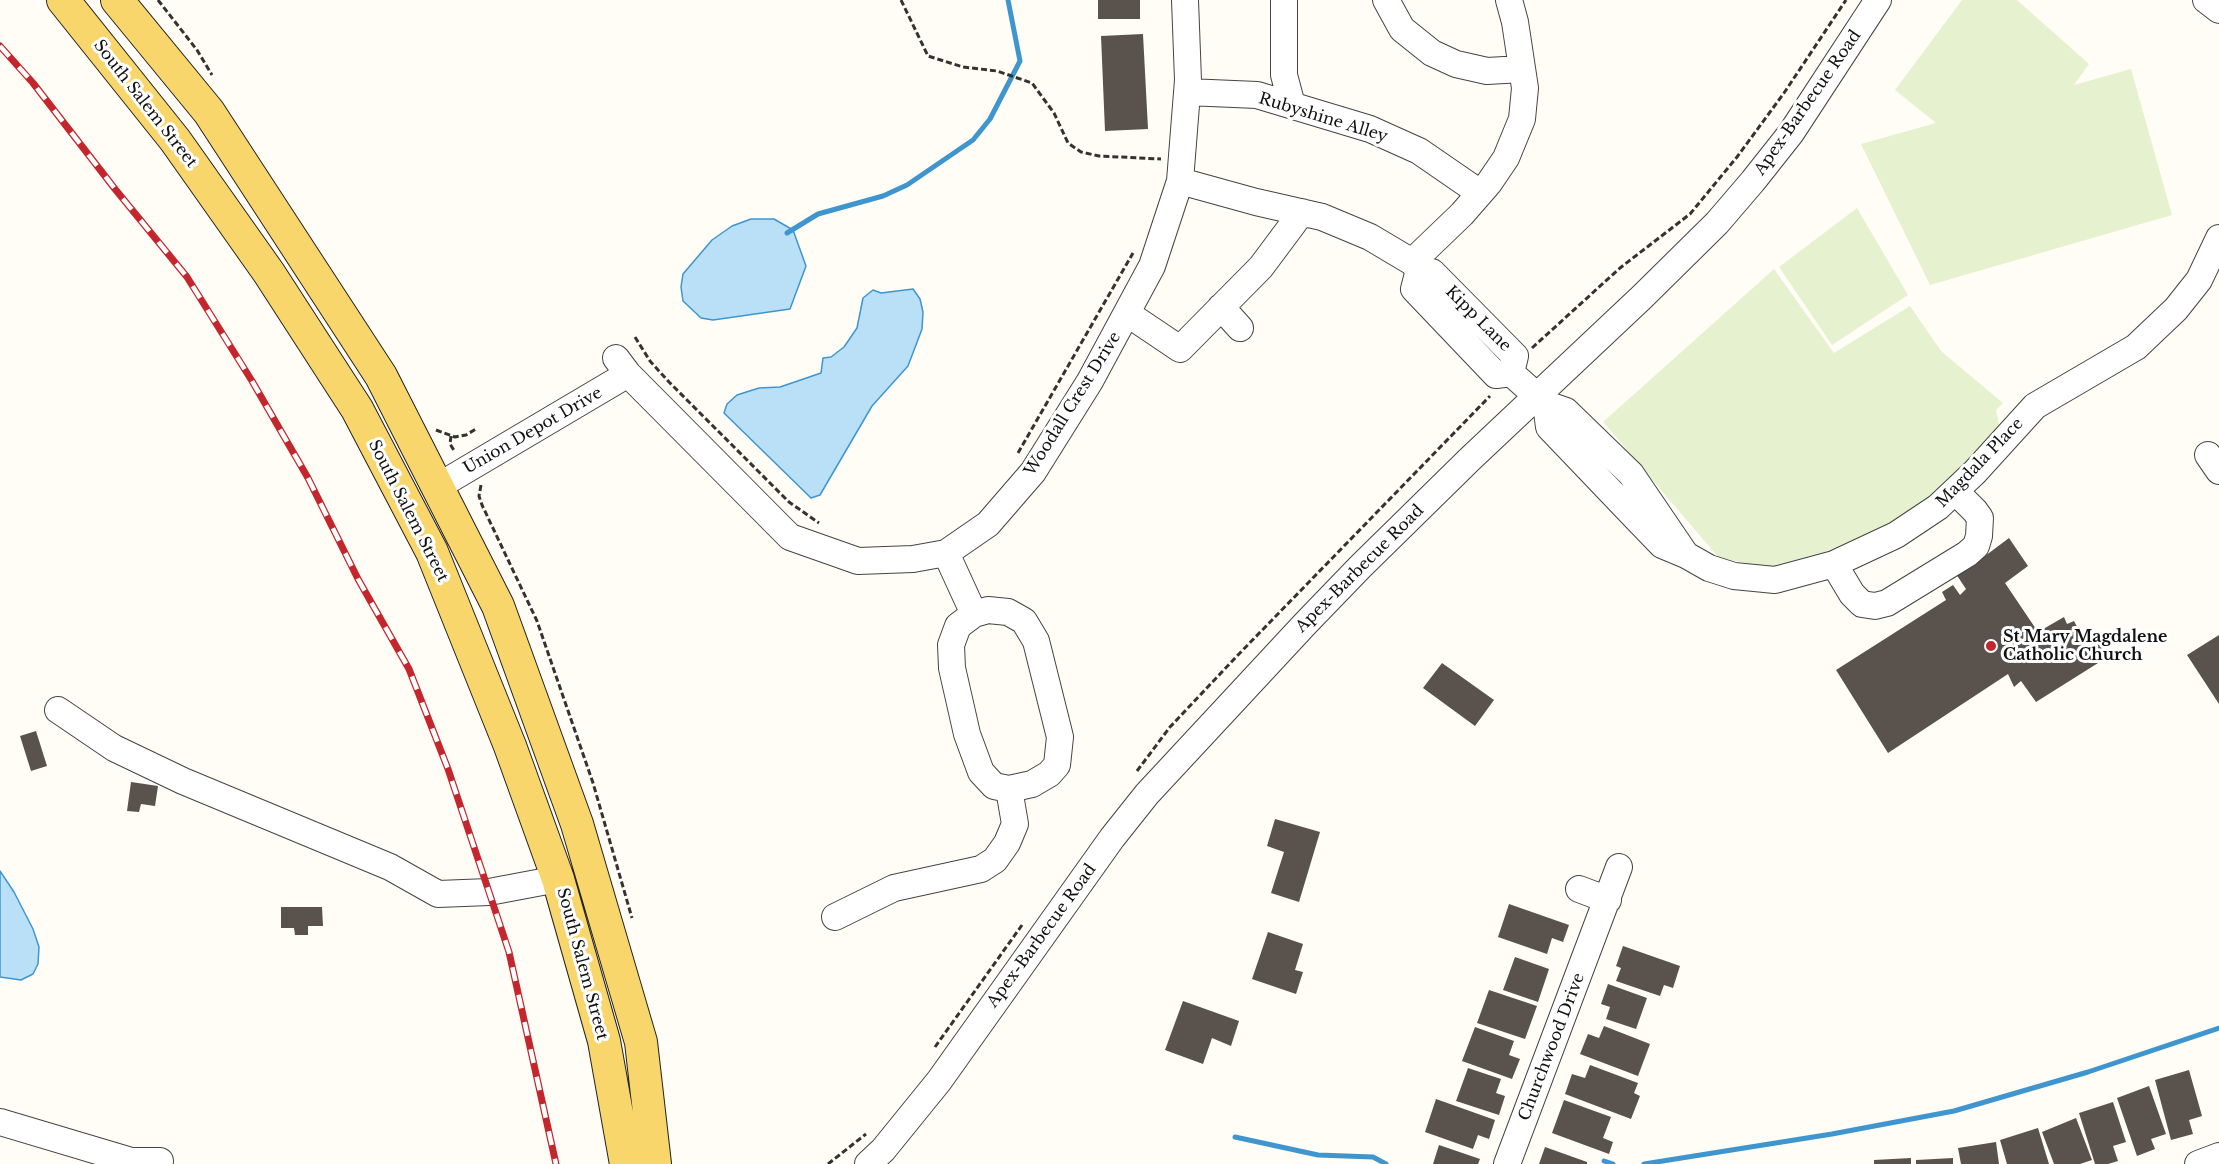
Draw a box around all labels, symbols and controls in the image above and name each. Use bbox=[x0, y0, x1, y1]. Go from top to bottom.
street label: Apex-Barbecue Road bbox=[1751, 27, 1865, 179]
street label: South Salem Street bbox=[89, 36, 201, 172]
street label: Rubyshine Alley bbox=[1256, 89, 1390, 147]
street label: Kipp Lane bbox=[1441, 282, 1515, 356]
street label: Woodall Crest Drive bbox=[1021, 328, 1125, 480]
street label: Union Depot Drive bbox=[460, 383, 606, 479]
street label: Magdala Place bbox=[1932, 414, 2028, 512]
street label: South Salem Street bbox=[364, 437, 452, 585]
street label: Apex-Barbecue Road bbox=[1292, 501, 1428, 637]
place label: St Mary Magdalene Catholic Church bbox=[2003, 627, 2167, 665]
marker: St Mary Magdalene Catholic Church bbox=[1984, 639, 1998, 653]
street label: Apex-Barbecue Road bbox=[983, 860, 1101, 1012]
street label: South Salem Street bbox=[552, 886, 612, 1042]
street label: Churchwood Drive bbox=[1515, 970, 1589, 1124]

